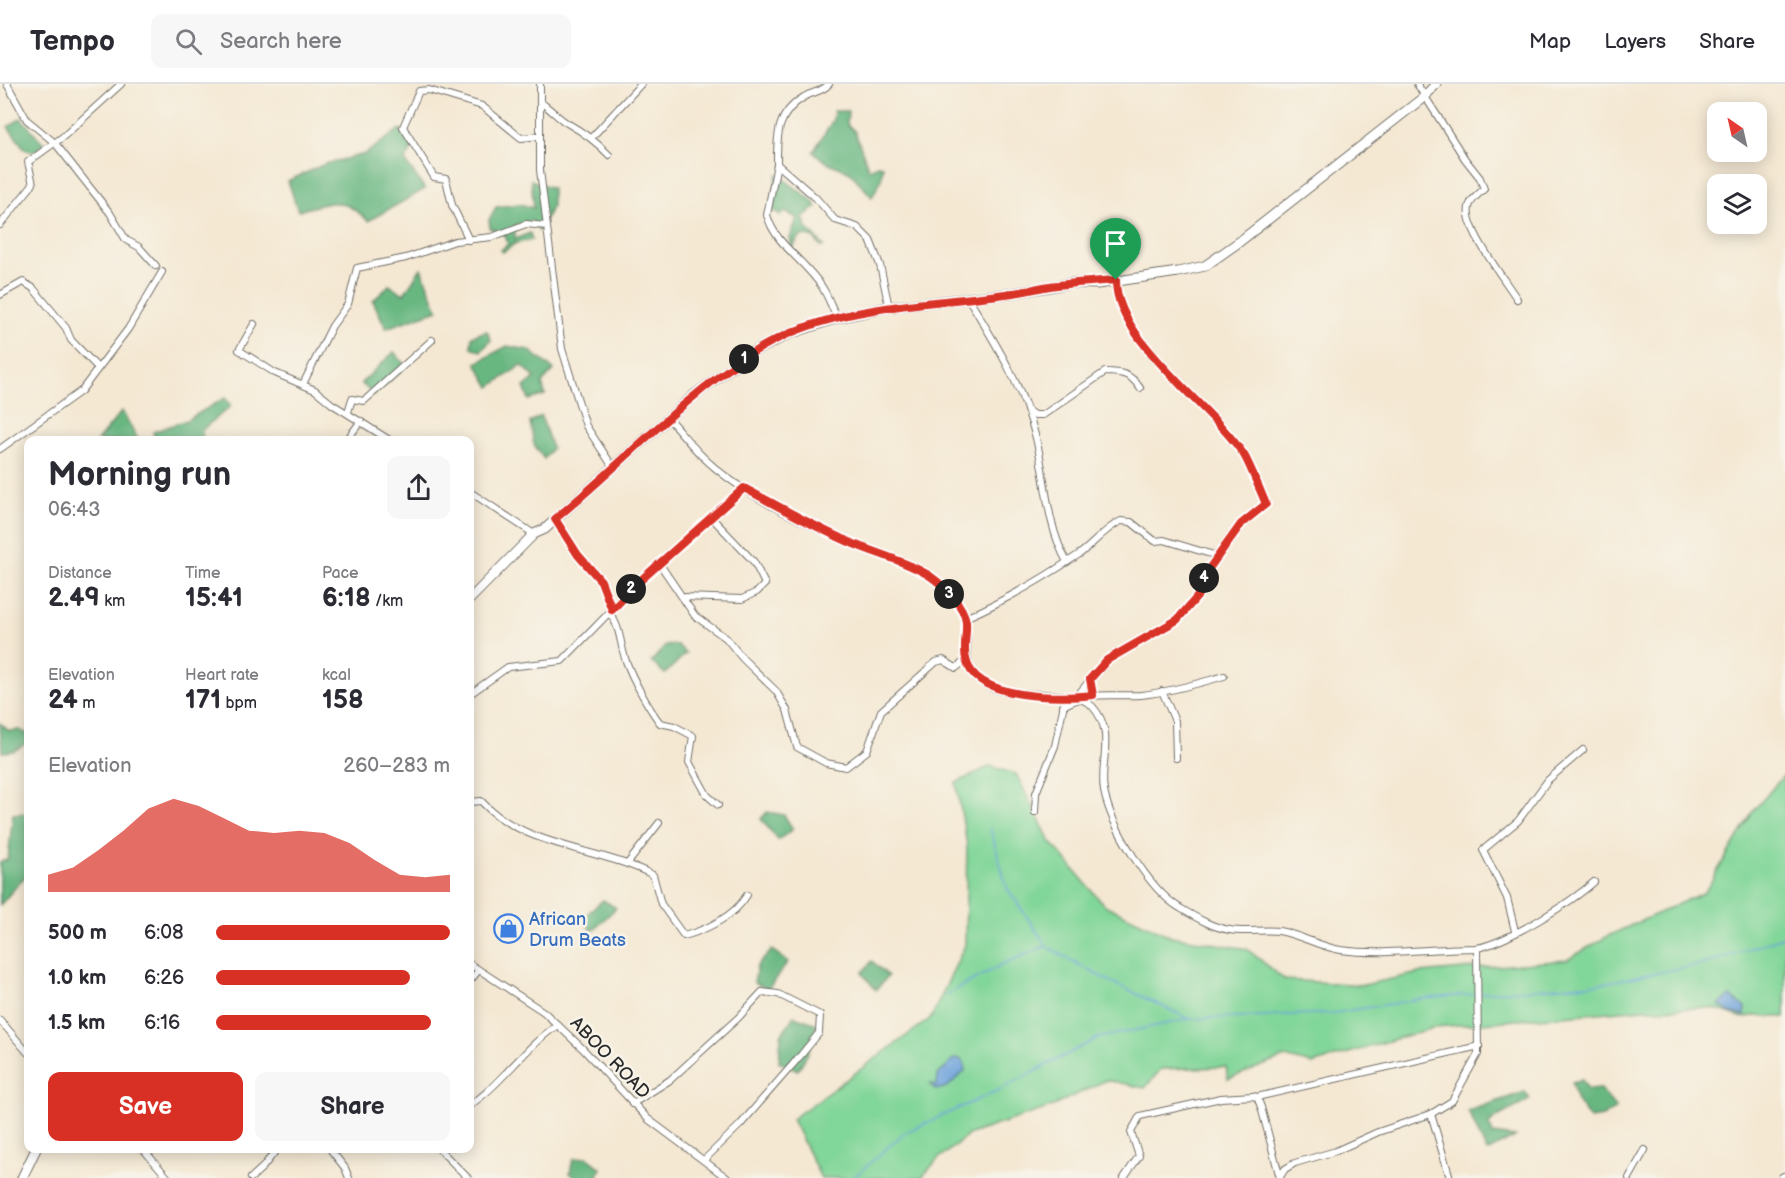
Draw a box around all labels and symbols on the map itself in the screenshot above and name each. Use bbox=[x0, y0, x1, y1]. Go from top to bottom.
north arrow bbox=[1707, 102, 1767, 162]
pin bbox=[1090, 218, 1141, 280]
pin: 1 bbox=[729, 344, 759, 374]
pin: 4 bbox=[1189, 563, 1219, 593]
pin: 2 bbox=[616, 574, 646, 604]
pin: 3 bbox=[934, 579, 964, 609]
place label: African Drum Beats bbox=[529, 909, 626, 951]
shop icon: African Drum Beats bbox=[492, 913, 524, 945]
street label: ABOO ROAD bbox=[566, 1013, 654, 1103]

